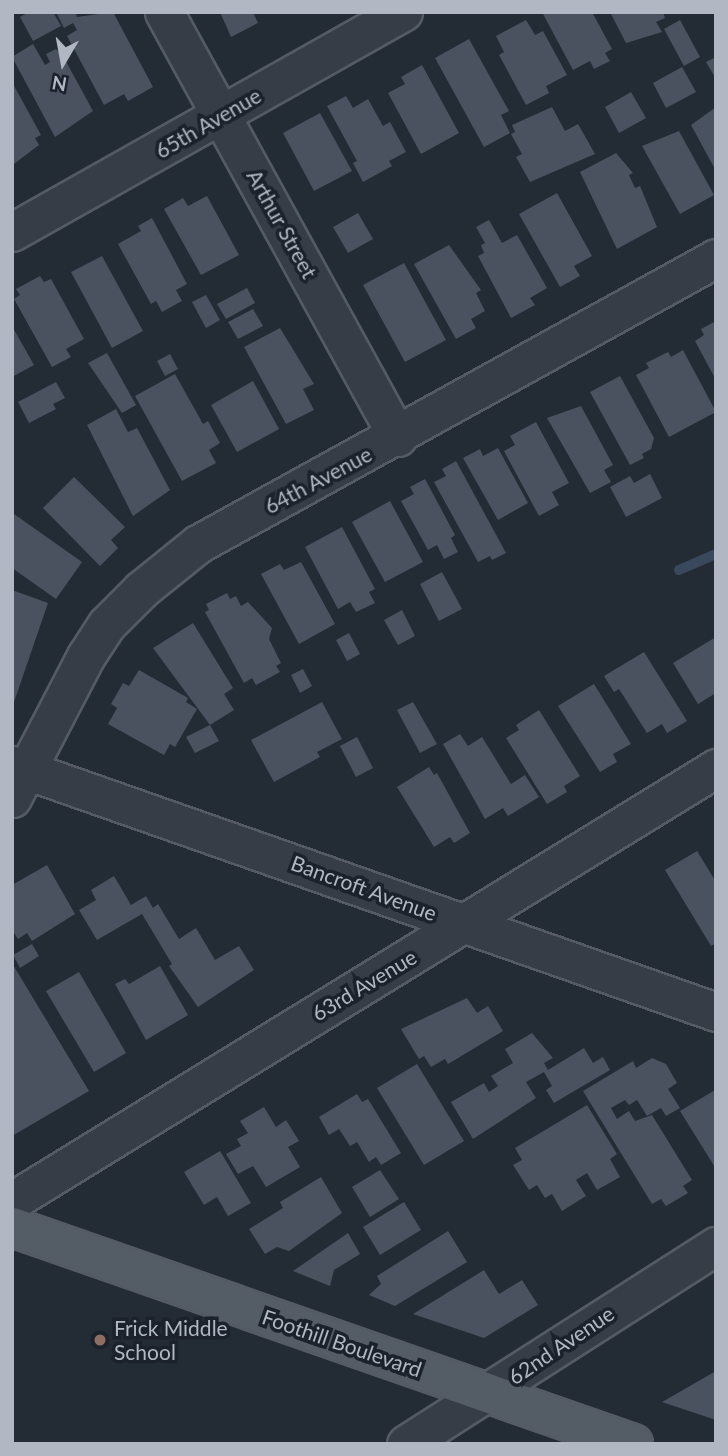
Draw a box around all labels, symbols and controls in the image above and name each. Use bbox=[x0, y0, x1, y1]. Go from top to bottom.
north arrow bbox=[28, 28, 98, 98]
text: N bbox=[50, 72, 68, 97]
street label: 65th Avenue bbox=[150, 82, 266, 164]
street label: Arthur Street bbox=[242, 165, 322, 283]
street label: 64th Avenue bbox=[260, 441, 376, 519]
street label: Bancroft Avenue bbox=[287, 850, 441, 926]
street label: 63rd Avenue bbox=[307, 944, 421, 1026]
street label: 62nd Avenue bbox=[503, 1300, 619, 1390]
street label: Foothill Boulevard bbox=[259, 1304, 425, 1382]
place label: Frick Middle School bbox=[114, 1315, 228, 1365]
marker: Frick Middle School bbox=[92, 1332, 108, 1348]

